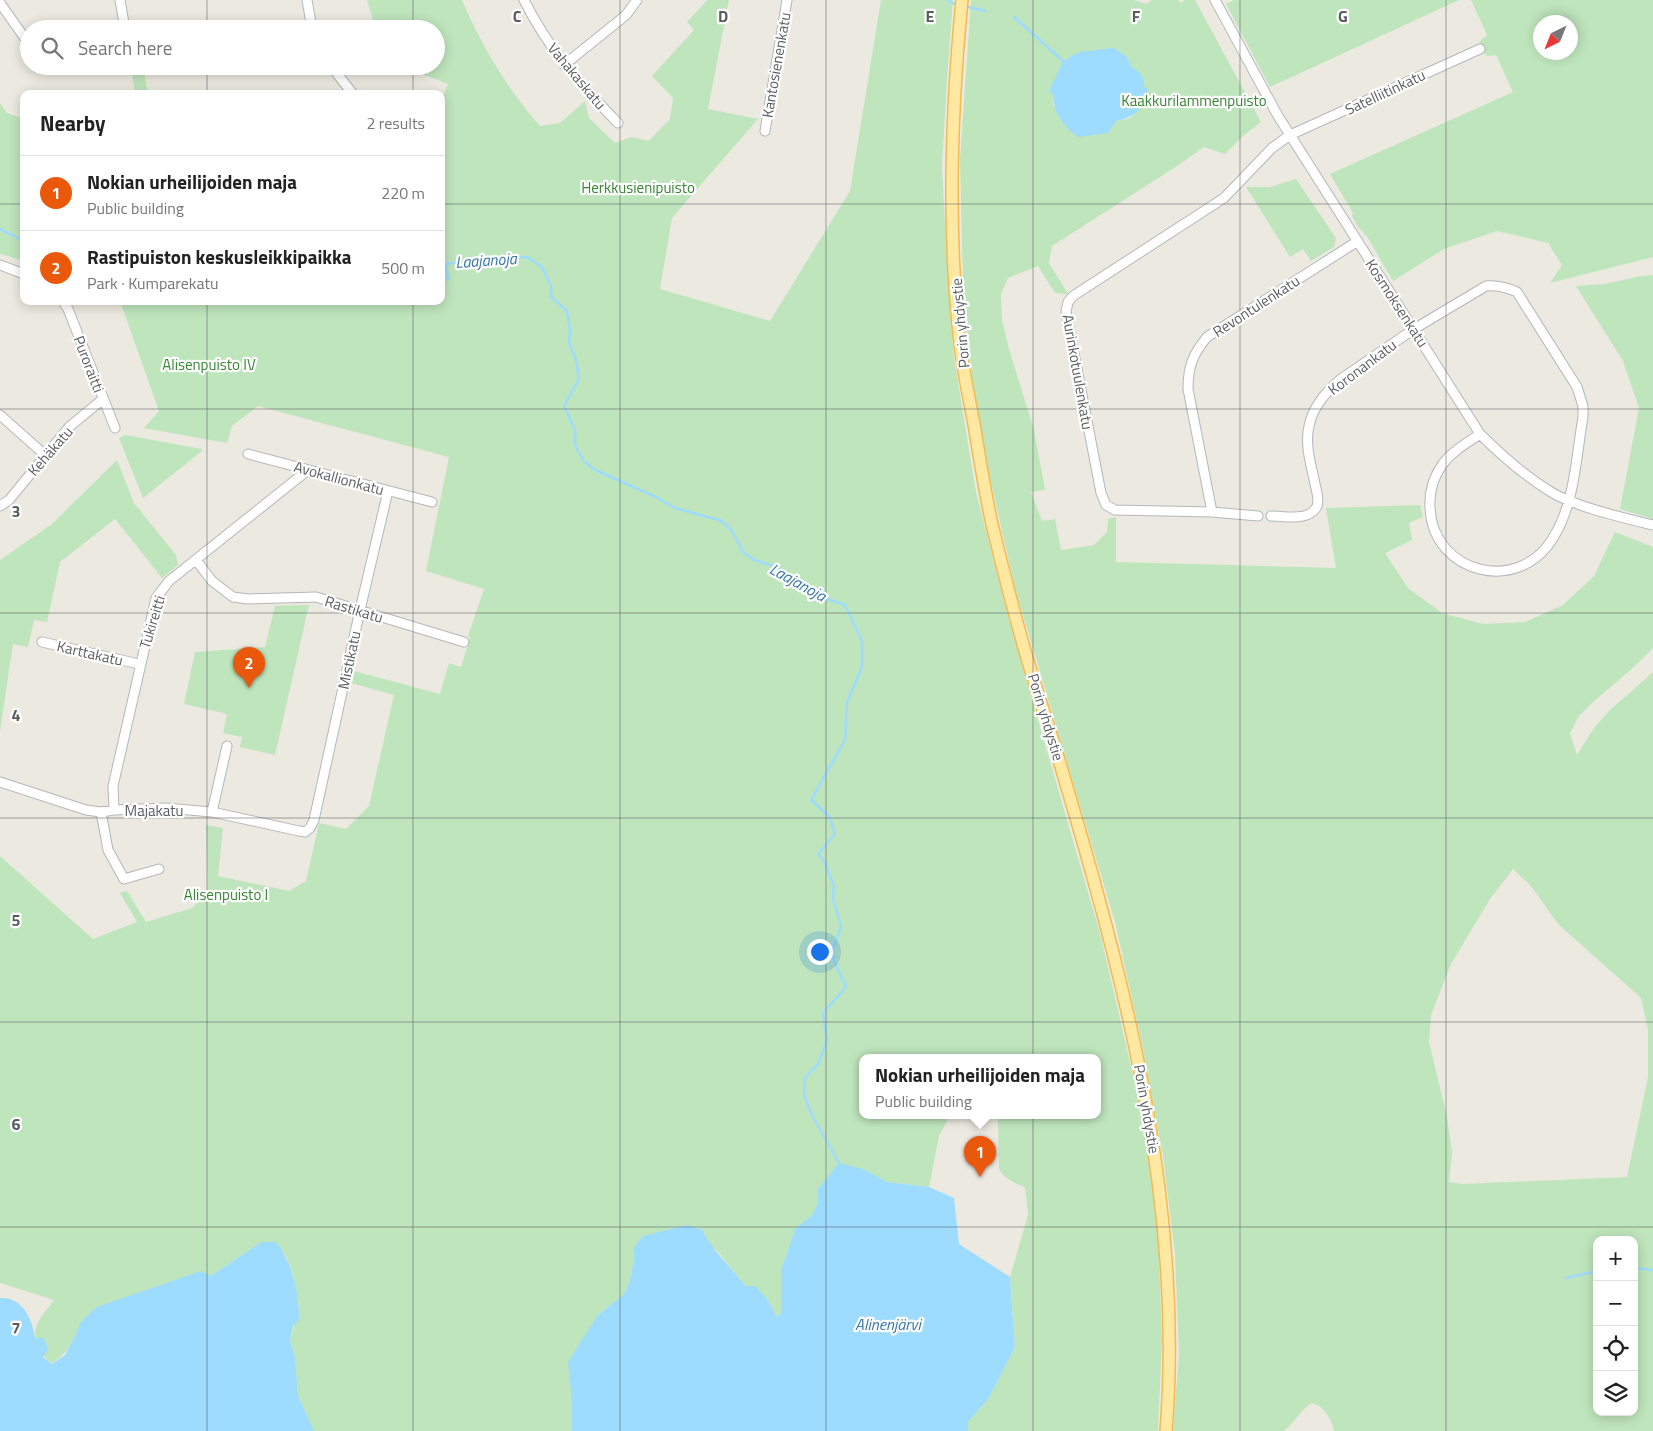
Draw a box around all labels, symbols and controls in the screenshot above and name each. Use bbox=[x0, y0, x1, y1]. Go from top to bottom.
text: C bbox=[513, 4, 522, 28]
text: D bbox=[718, 4, 728, 28]
text: E bbox=[926, 4, 935, 28]
text: F bbox=[1132, 4, 1141, 28]
text: G bbox=[1338, 4, 1348, 28]
street label: Kantosienenkatu bbox=[755, 10, 797, 120]
north arrow bbox=[1533, 15, 1578, 60]
search box bbox=[20, 20, 445, 75]
text: Search here bbox=[78, 33, 172, 62]
icon: search bbox=[38, 34, 66, 62]
street label: Vahakaskatu bbox=[542, 38, 612, 114]
street label: Satelliitinkatu bbox=[1341, 63, 1429, 121]
park label: Kaakkurilammenpuisto bbox=[1121, 89, 1267, 112]
text: Nearby bbox=[40, 107, 105, 139]
text: 2 results bbox=[366, 111, 425, 135]
text: Nokian urheilijoiden maja bbox=[87, 167, 297, 196]
park label: Herkkusienipuisto bbox=[581, 176, 695, 199]
text: 1 bbox=[52, 181, 60, 205]
text: 220 m bbox=[381, 181, 425, 205]
text: Public building bbox=[87, 196, 184, 220]
text: Rastipuiston keskusleikkipaikka bbox=[87, 242, 352, 271]
water label: Laajanoja bbox=[455, 246, 518, 274]
street label: Kosmoksenkatu bbox=[1360, 254, 1434, 352]
text: 2 bbox=[52, 256, 60, 280]
text: 500 m bbox=[381, 256, 425, 280]
street label: Revontulenkatu bbox=[1208, 269, 1304, 343]
text: Park · Kumparekatu bbox=[87, 271, 219, 295]
street label: Porin yhdystie bbox=[945, 277, 975, 369]
street label: Aurinkotuulenkatu bbox=[1057, 313, 1099, 431]
street label: Puroraitti bbox=[68, 332, 110, 396]
street label: Koronankatu bbox=[1323, 334, 1401, 400]
park label: Alisenpuisto IV bbox=[162, 353, 256, 376]
street label: Kehäkatu bbox=[22, 421, 78, 481]
street label: Avokallionkatu bbox=[291, 455, 387, 501]
text: 3 bbox=[12, 499, 20, 523]
water label: Laajanoja bbox=[765, 557, 831, 608]
street label: Rastikatu bbox=[322, 589, 386, 629]
street label: Tukireitti bbox=[133, 592, 171, 652]
street label: Mistikatu bbox=[332, 629, 366, 691]
street label: Karttakatu bbox=[55, 634, 125, 672]
pin: 2 bbox=[233, 647, 265, 688]
street label: Porin yhdystie bbox=[1022, 671, 1070, 763]
text: 4 bbox=[12, 703, 21, 727]
street label: Majakatu bbox=[125, 799, 183, 822]
park label: Alisenpuisto I bbox=[184, 883, 268, 906]
text: 5 bbox=[12, 908, 21, 932]
your location bbox=[807, 939, 833, 965]
popup bbox=[859, 1054, 1101, 1119]
text: Nokian urheilijoiden maja bbox=[875, 1060, 1085, 1089]
street label: Porin yhdystie bbox=[1128, 1063, 1166, 1155]
text: Public building bbox=[875, 1089, 972, 1113]
text: 6 bbox=[12, 1112, 21, 1136]
pin: 1 bbox=[964, 1136, 996, 1177]
map controls bbox=[1593, 1236, 1638, 1416]
button: + bbox=[1593, 1236, 1638, 1281]
button: − bbox=[1593, 1281, 1638, 1326]
water label: Alinenjärvi bbox=[855, 1312, 923, 1336]
text: 7 bbox=[12, 1316, 20, 1340]
button: locate bbox=[1593, 1326, 1638, 1371]
button: layers bbox=[1593, 1371, 1638, 1416]

